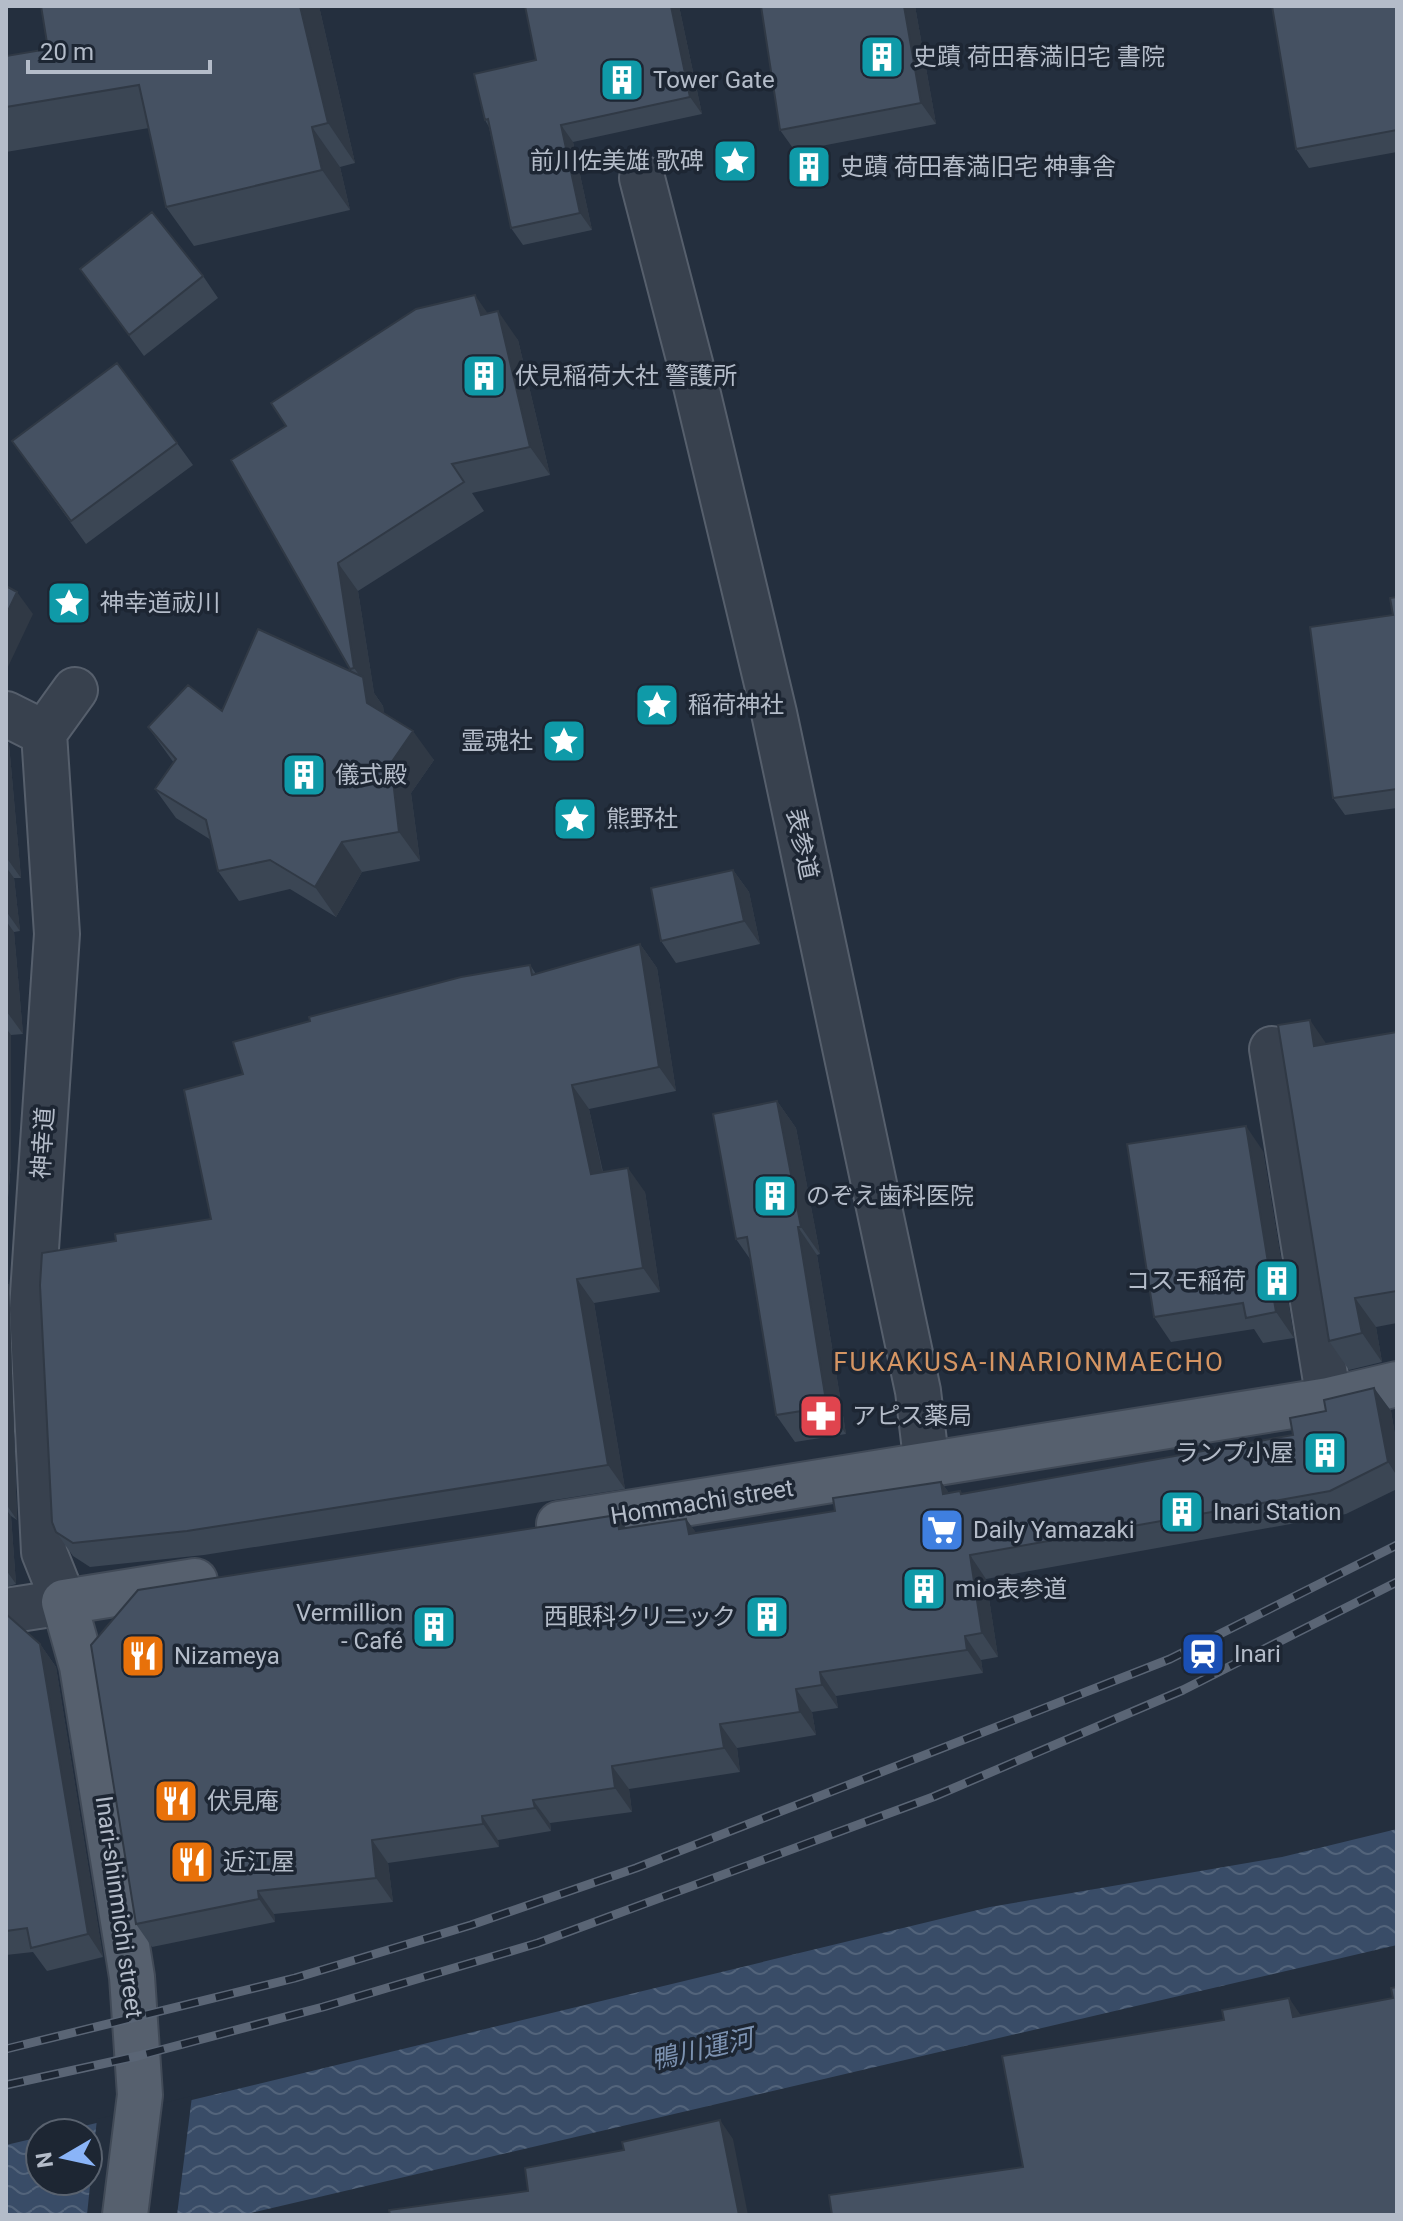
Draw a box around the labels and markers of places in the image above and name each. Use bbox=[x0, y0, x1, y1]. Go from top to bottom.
building icon: 史蹟 荷田春満旧宅 書院 bbox=[858, 33, 906, 81]
place label: 史蹟 荷田春満旧宅 書院 bbox=[913, 43, 1165, 71]
building icon: Tower Gate bbox=[598, 56, 646, 104]
place label: Tower Gate bbox=[653, 66, 775, 94]
place icon: 前川佐美雄 歌碑 bbox=[711, 137, 759, 185]
building icon: 史蹟 荷田春満旧宅 神事舎 bbox=[785, 143, 833, 191]
place label: 前川佐美雄 歌碑 bbox=[530, 147, 704, 175]
place label: 史蹟 荷田春満旧宅 神事舎 bbox=[840, 153, 1116, 181]
building icon: 伏見稲荷大社 警護所 bbox=[460, 352, 508, 400]
place label: 伏見稲荷大社 警護所 bbox=[515, 362, 737, 390]
place icon: 神幸道祓川 bbox=[45, 579, 93, 627]
place label: 神幸道祓川 bbox=[100, 589, 220, 617]
place icon: 稲荷神社 bbox=[633, 681, 681, 729]
place label: 稲荷神社 bbox=[688, 691, 784, 719]
place icon: 霊魂社 bbox=[540, 717, 588, 765]
place label: 霊魂社 bbox=[461, 727, 533, 755]
building icon: 儀式殿 bbox=[280, 751, 328, 799]
place label: 儀式殿 bbox=[335, 761, 407, 789]
place icon: 熊野社 bbox=[551, 795, 599, 843]
place label: 熊野社 bbox=[606, 805, 678, 833]
building icon: のぞえ歯科医院 bbox=[751, 1172, 799, 1220]
place label: のぞえ歯科医院 bbox=[806, 1182, 974, 1210]
building icon: コスモ稲荷 bbox=[1253, 1257, 1301, 1305]
place label: コスモ稲荷 bbox=[1126, 1267, 1246, 1295]
pharmacy icon: アピス薬局 bbox=[797, 1392, 845, 1440]
place label: アピス薬局 bbox=[852, 1402, 972, 1430]
building icon: ランプ小屋 bbox=[1301, 1429, 1349, 1477]
place label: ランプ小屋 bbox=[1175, 1439, 1294, 1467]
building icon: Inari Station bbox=[1158, 1488, 1206, 1536]
place label: Inari Station bbox=[1213, 1498, 1342, 1526]
supermarket icon: Daily Yamazaki bbox=[918, 1506, 966, 1554]
place label: Daily Yamazaki bbox=[973, 1516, 1134, 1544]
building icon: mio表参道 bbox=[900, 1565, 948, 1613]
place label: mio表参道 bbox=[955, 1575, 1068, 1603]
building icon: 西眼科クリニック bbox=[743, 1593, 791, 1641]
place label: Vermillion - Café bbox=[296, 1599, 403, 1655]
building icon: Vermillion - Café bbox=[410, 1603, 458, 1651]
place label: 西眼科クリニック bbox=[544, 1603, 736, 1631]
station icon: Inari bbox=[1179, 1630, 1227, 1678]
restaurant icon: Nizameya bbox=[119, 1632, 167, 1680]
place label: Inari bbox=[1234, 1640, 1281, 1668]
place label: Nizameya bbox=[174, 1642, 280, 1670]
restaurant icon: 伏見庵 bbox=[152, 1777, 200, 1825]
place label: 伏見庵 bbox=[207, 1787, 279, 1815]
restaurant icon: 近江屋 bbox=[168, 1838, 216, 1886]
place label: 近江屋 bbox=[223, 1848, 295, 1876]

